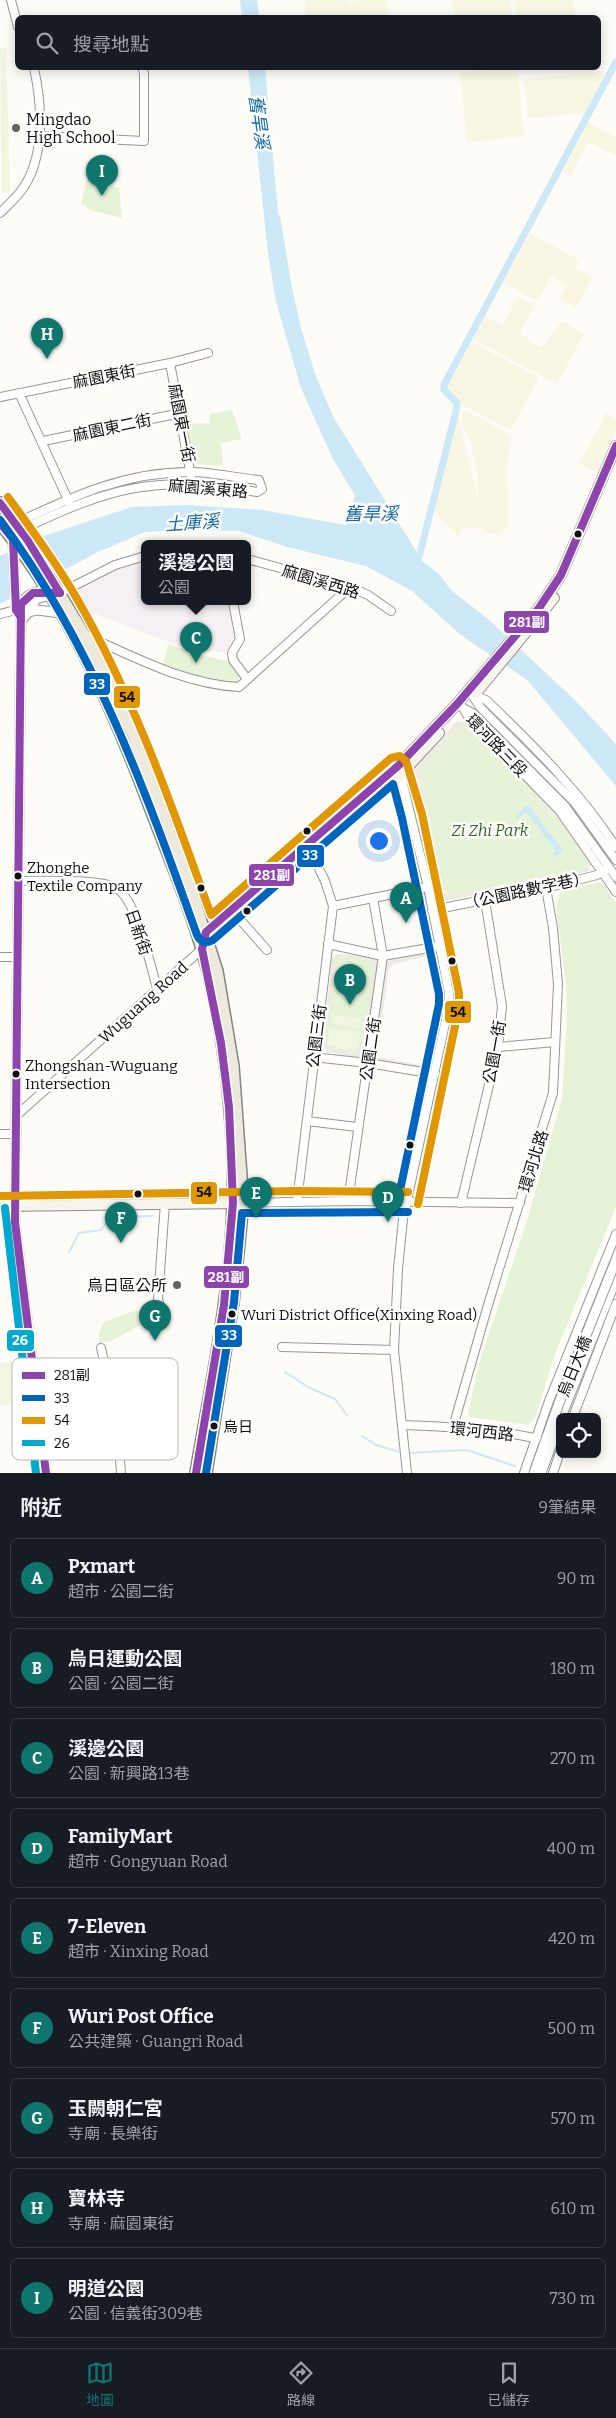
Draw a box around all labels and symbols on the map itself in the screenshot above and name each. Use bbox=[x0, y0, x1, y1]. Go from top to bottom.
water label: 舊旱溪 bbox=[244, 94, 274, 153]
place label: Mingdao High School bbox=[26, 110, 116, 147]
marker: Mingdao High School bbox=[10, 122, 22, 134]
pin: I bbox=[86, 155, 118, 196]
pin: H bbox=[31, 318, 63, 359]
street label: 麻園東街 bbox=[71, 361, 137, 392]
street label: 麻園東一街 bbox=[165, 382, 198, 464]
street label: 麻園東二街 bbox=[71, 410, 153, 445]
street label: 麻園溪東路 bbox=[167, 476, 249, 501]
water label: 舊旱溪 bbox=[344, 503, 401, 525]
water label: 土庫溪 bbox=[164, 510, 223, 536]
unlabelled marker bbox=[573, 529, 583, 539]
street label: 麻園溪西路 bbox=[280, 561, 362, 602]
line badge: 281副 bbox=[503, 610, 550, 634]
text: 281副 bbox=[509, 614, 545, 631]
pin: C bbox=[180, 622, 212, 663]
line badge: 33 bbox=[83, 672, 111, 696]
text: 33 bbox=[89, 676, 105, 693]
line badge: 54 bbox=[113, 685, 141, 709]
text: 54 bbox=[119, 689, 136, 706]
street label: 環河路三段 bbox=[462, 710, 531, 781]
park label: Zi Zhi Park bbox=[452, 821, 529, 840]
unlabelled marker bbox=[302, 826, 312, 836]
your location bbox=[366, 828, 392, 854]
line badge: 33 bbox=[296, 844, 325, 868]
text: 33 bbox=[302, 847, 318, 864]
place label: Zhonghe Textile Company bbox=[27, 859, 143, 895]
line badge: 281副 bbox=[248, 863, 295, 887]
text: 281副 bbox=[254, 867, 290, 884]
street label: （公園路數字巷） bbox=[462, 868, 591, 913]
marker: Zhonghe Textile Company bbox=[13, 871, 23, 881]
pin: A bbox=[390, 882, 422, 923]
unlabelled marker bbox=[196, 883, 206, 893]
street label: 日新街 bbox=[122, 906, 155, 958]
unlabelled marker bbox=[242, 906, 252, 916]
unlabelled marker bbox=[447, 956, 457, 966]
street label: Wuguang Road bbox=[95, 957, 192, 1047]
pin: B bbox=[334, 964, 366, 1005]
line badge: 54 bbox=[444, 1000, 472, 1024]
street label: 公園三街 bbox=[303, 1003, 330, 1069]
text: 54 bbox=[450, 1004, 467, 1021]
street label: 公園二街 bbox=[357, 1016, 384, 1082]
street label: 公園一街 bbox=[480, 1019, 509, 1085]
place label: Zhongshan-Wuguang Intersection bbox=[25, 1057, 178, 1093]
marker: Zhongshan-Wuguang Intersection bbox=[11, 1069, 21, 1079]
street label: 環河北路 bbox=[515, 1128, 552, 1195]
unlabelled marker bbox=[405, 1140, 415, 1150]
pin: E bbox=[240, 1177, 272, 1218]
line badge: 54 bbox=[190, 1181, 218, 1205]
pin: D bbox=[372, 1181, 404, 1222]
text: 54 bbox=[196, 1184, 213, 1201]
unlabelled marker bbox=[133, 1189, 143, 1199]
pin: F bbox=[105, 1202, 137, 1243]
line badge: 281副 bbox=[203, 1265, 250, 1289]
text: 281副 bbox=[208, 1269, 244, 1286]
place label: 烏日區公所 bbox=[87, 1276, 167, 1295]
marker: 烏日區公所 bbox=[171, 1279, 183, 1291]
pin: G bbox=[139, 1300, 171, 1341]
place label: Wuri District Office(Xinxing Road) bbox=[241, 1306, 477, 1324]
marker: Wuri District Office(Xinxing Road) bbox=[227, 1309, 237, 1319]
line badge: 33 bbox=[214, 1324, 243, 1348]
text: 33 bbox=[221, 1327, 237, 1344]
line badge: 26 bbox=[6, 1329, 35, 1352]
text: 26 bbox=[12, 1332, 28, 1349]
street label: 烏日大橋 bbox=[554, 1333, 595, 1399]
legend bbox=[12, 1358, 178, 1460]
text: 281副 bbox=[54, 1367, 90, 1384]
text: 33 bbox=[54, 1390, 70, 1407]
text: 54 bbox=[54, 1412, 70, 1429]
place label: 烏日 bbox=[223, 1418, 253, 1436]
street label: 環河西路 bbox=[449, 1419, 515, 1444]
marker: 烏日 bbox=[209, 1421, 219, 1431]
text: 26 bbox=[54, 1435, 70, 1452]

